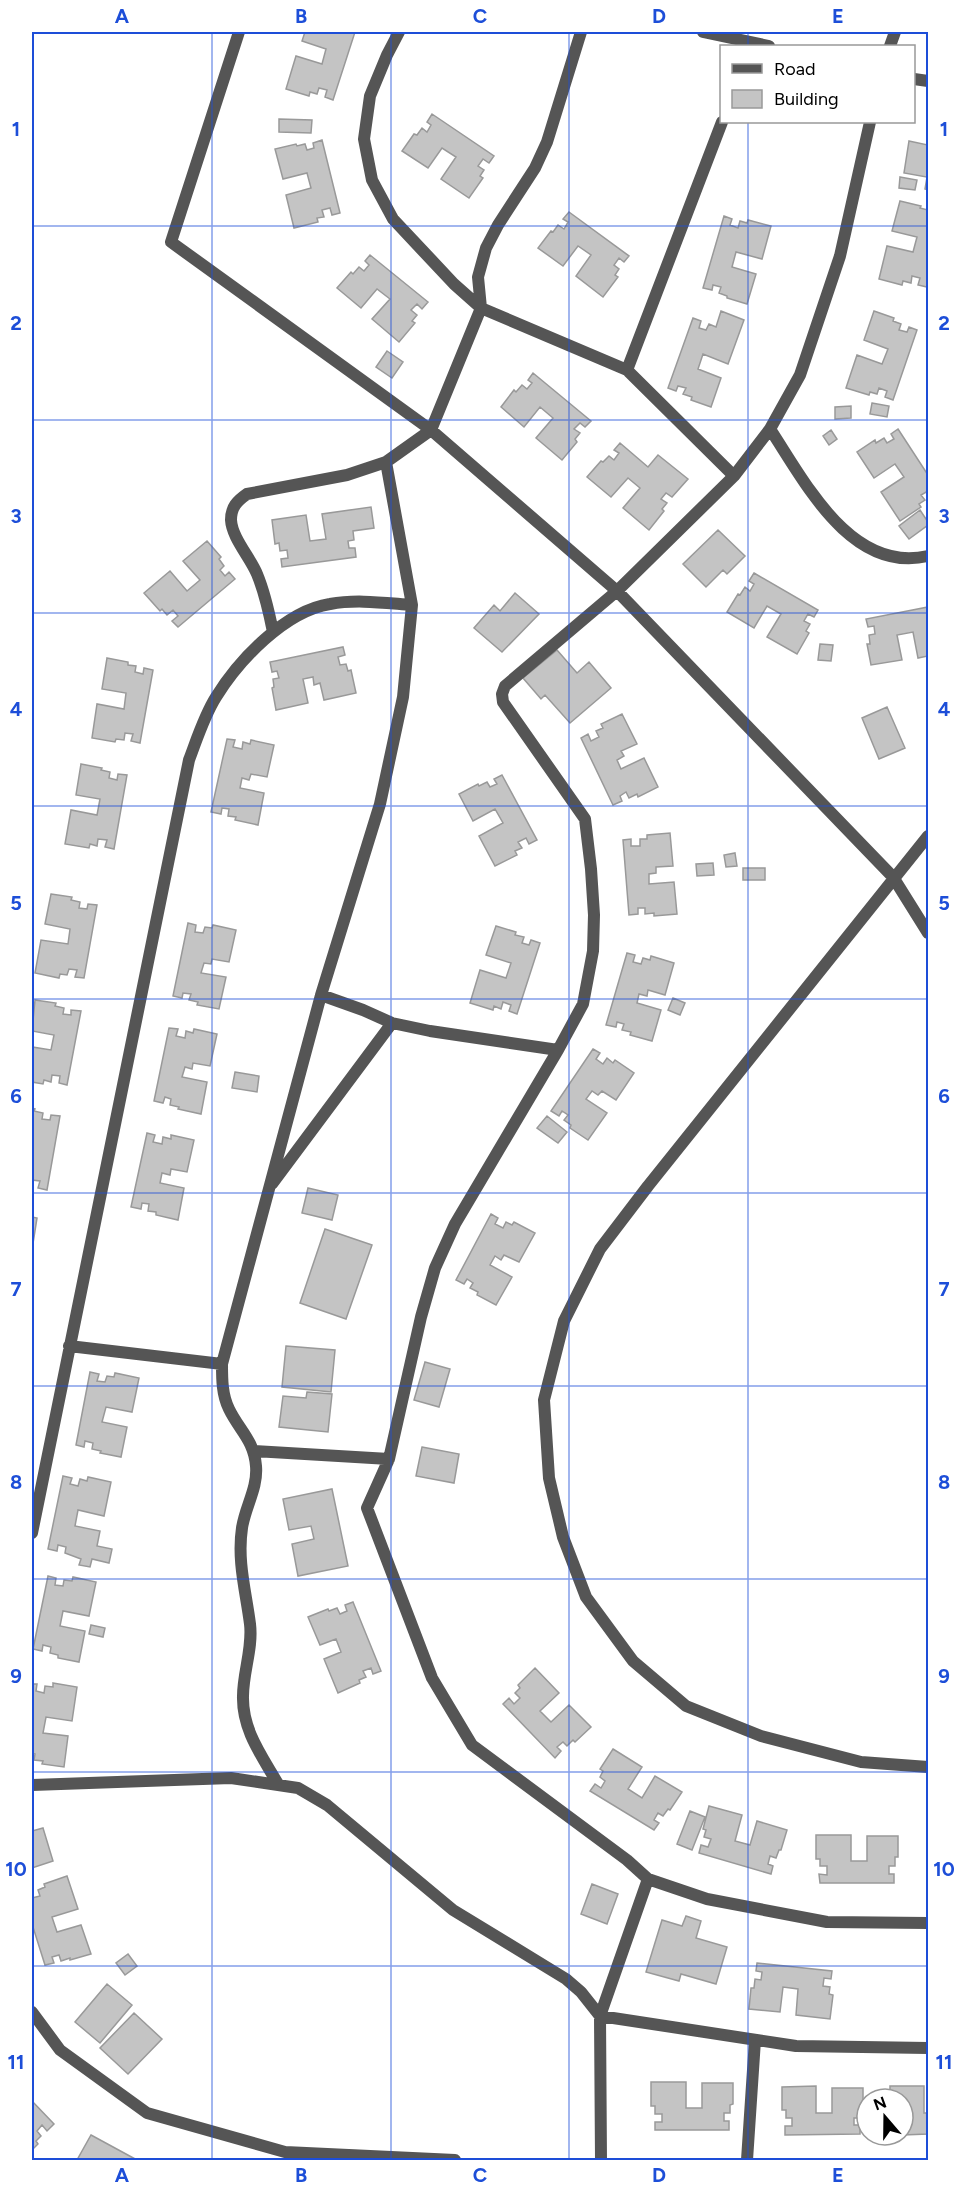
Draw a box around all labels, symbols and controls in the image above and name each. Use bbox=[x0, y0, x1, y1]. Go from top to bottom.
text: A bbox=[115, 4, 130, 28]
text: B bbox=[295, 4, 307, 28]
text: C bbox=[473, 4, 487, 28]
text: D bbox=[652, 4, 666, 28]
text: E bbox=[832, 4, 844, 28]
legend bbox=[720, 45, 915, 123]
text: Road bbox=[774, 58, 815, 80]
text: Building bbox=[774, 88, 839, 110]
text: 1 bbox=[12, 117, 20, 141]
text: 1 bbox=[940, 117, 948, 141]
text: 2 bbox=[10, 311, 22, 335]
text: 2 bbox=[938, 311, 950, 335]
text: 3 bbox=[10, 504, 22, 528]
text: 3 bbox=[938, 504, 950, 528]
text: 4 bbox=[10, 697, 23, 721]
text: 4 bbox=[938, 697, 951, 721]
text: 5 bbox=[10, 891, 22, 915]
text: 5 bbox=[938, 891, 950, 915]
text: 6 bbox=[10, 1084, 22, 1108]
text: 6 bbox=[938, 1084, 950, 1108]
text: 7 bbox=[10, 1277, 22, 1301]
text: 7 bbox=[938, 1277, 950, 1301]
text: 8 bbox=[10, 1470, 22, 1494]
text: 8 bbox=[938, 1470, 950, 1494]
text: 9 bbox=[10, 1664, 22, 1688]
text: 9 bbox=[938, 1664, 950, 1688]
text: 10 bbox=[5, 1857, 27, 1881]
text: 10 bbox=[933, 1857, 955, 1881]
text: 11 bbox=[8, 2050, 24, 2074]
text: 11 bbox=[936, 2050, 952, 2074]
north arrow bbox=[855, 2087, 915, 2147]
text: N bbox=[871, 2092, 889, 2114]
text: A bbox=[115, 2163, 130, 2187]
text: B bbox=[295, 2163, 307, 2187]
text: C bbox=[473, 2163, 487, 2187]
text: D bbox=[652, 2163, 666, 2187]
text: E bbox=[832, 2163, 844, 2187]

